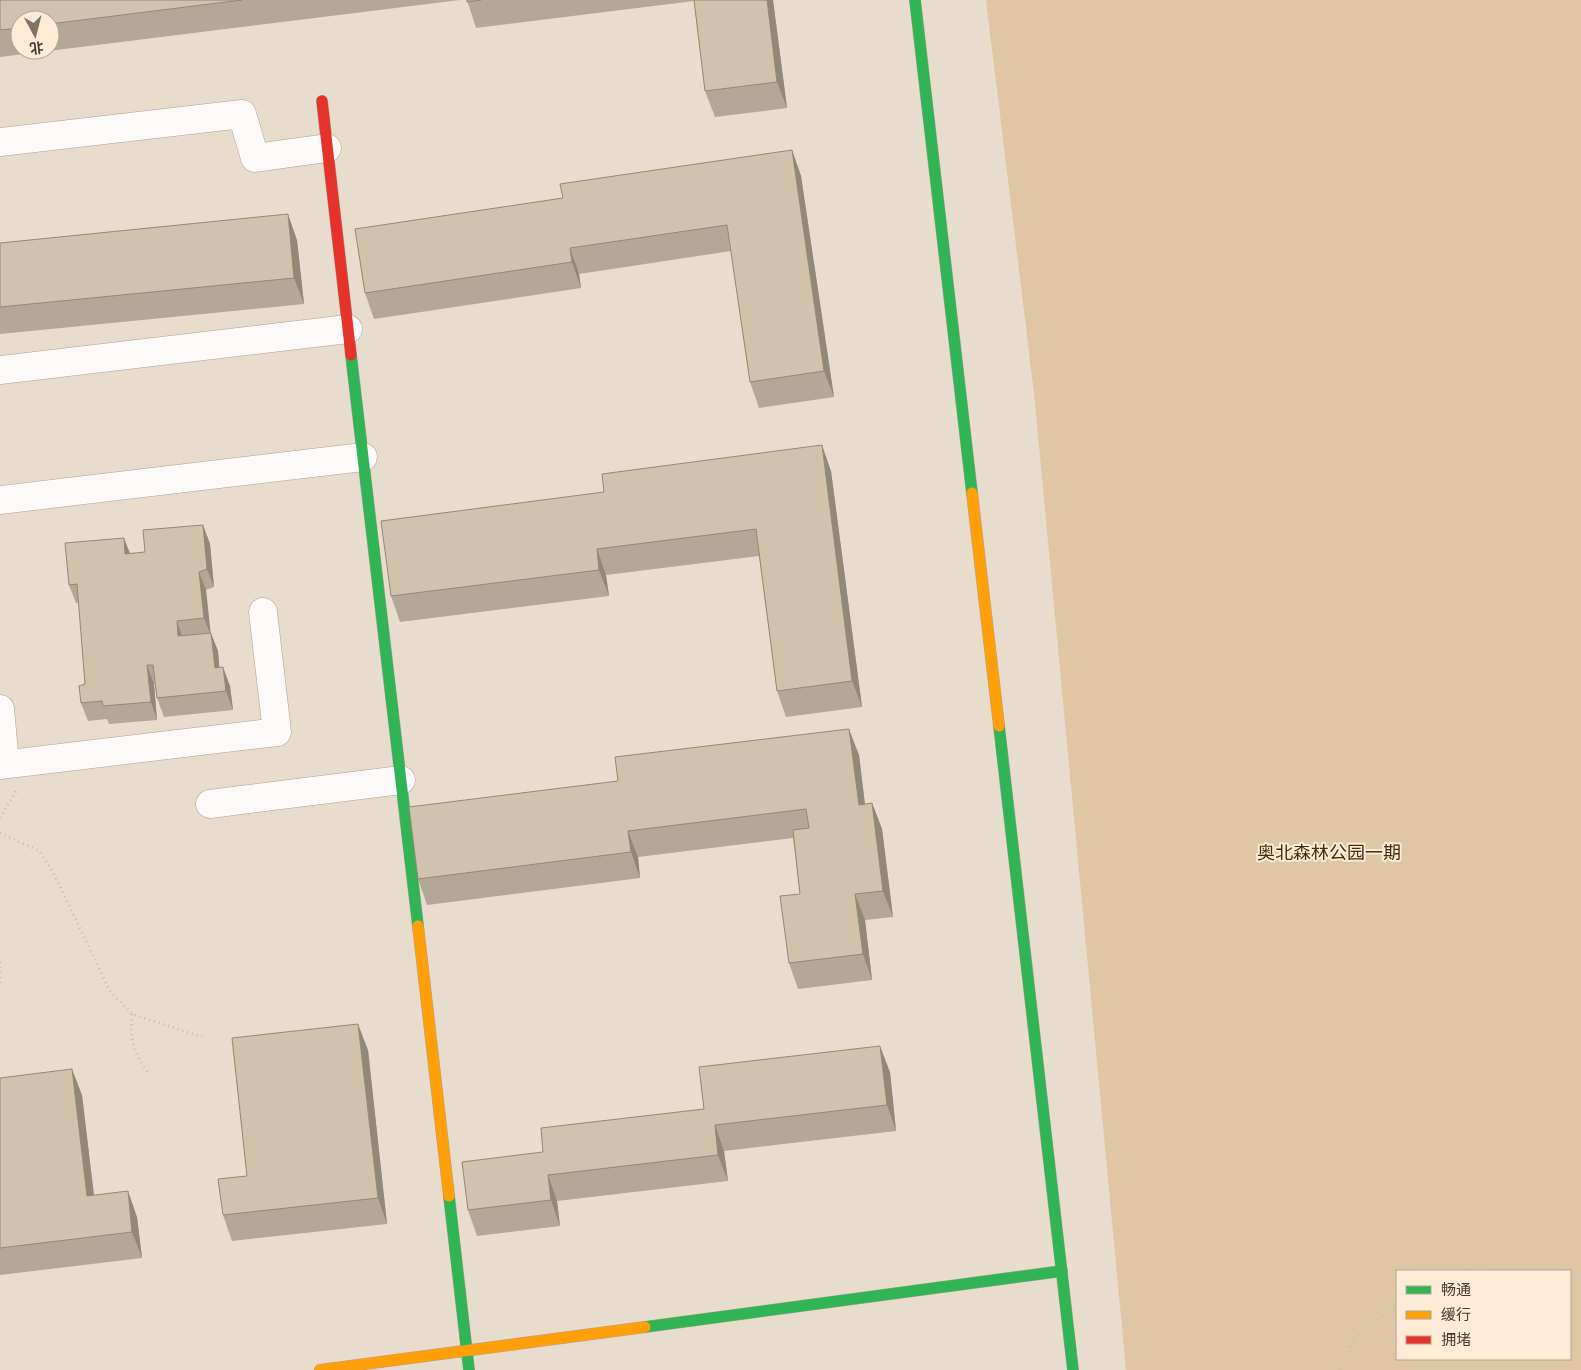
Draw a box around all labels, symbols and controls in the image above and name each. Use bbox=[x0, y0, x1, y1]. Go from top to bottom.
north arrow bbox=[10, 10, 60, 60]
text: 北 bbox=[29, 38, 45, 58]
park label: 奥北森林公园一期 bbox=[1257, 841, 1401, 864]
legend bbox=[1396, 1270, 1571, 1360]
text: 畅通 bbox=[1441, 1280, 1471, 1299]
text: 缓行 bbox=[1441, 1305, 1471, 1324]
text: 拥堵 bbox=[1441, 1330, 1471, 1349]

